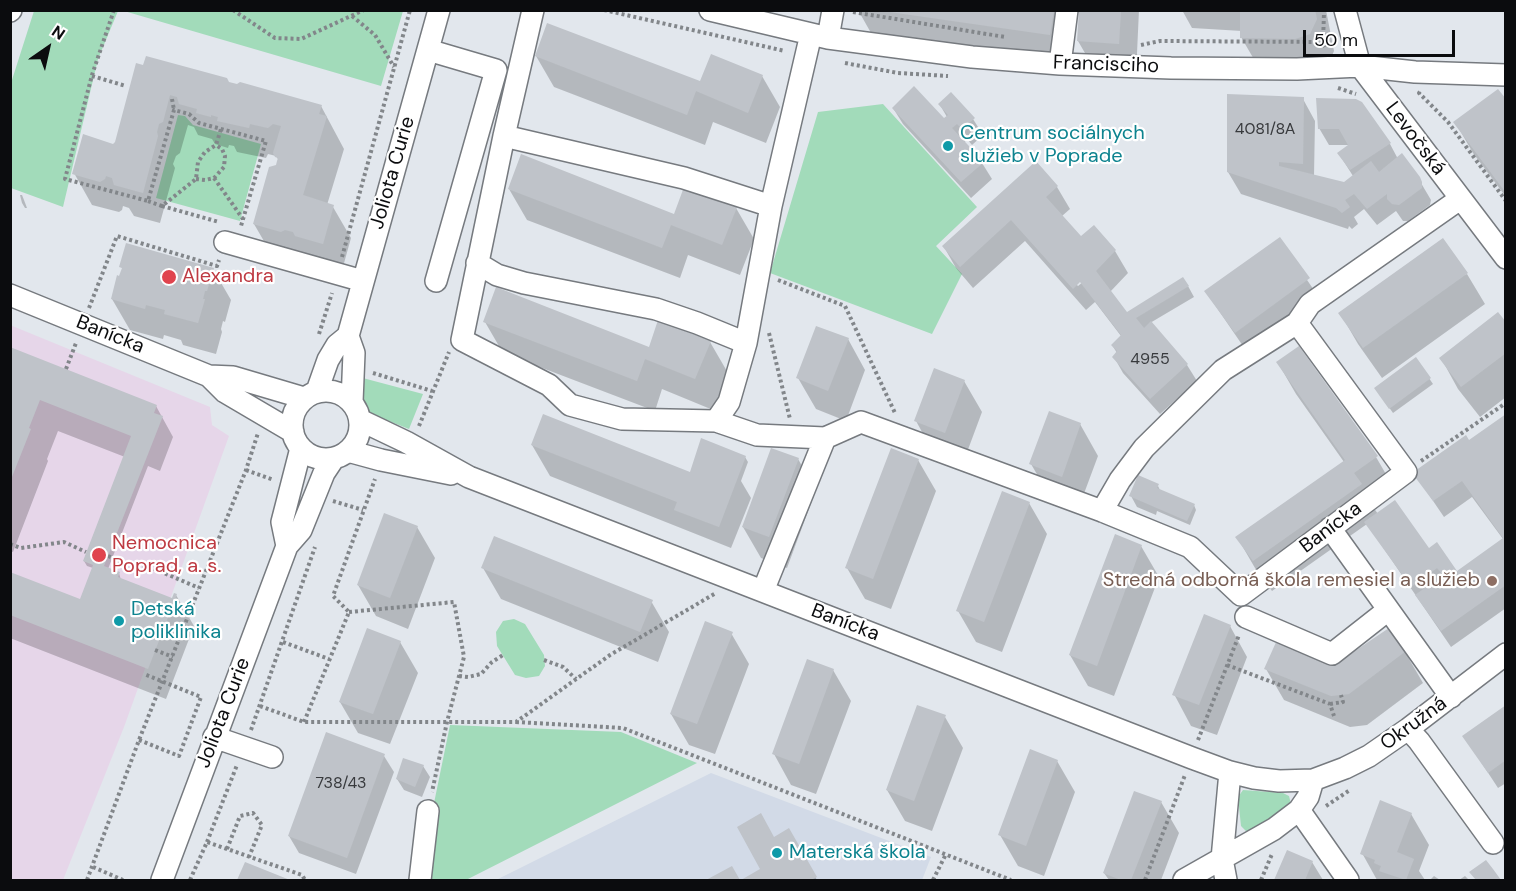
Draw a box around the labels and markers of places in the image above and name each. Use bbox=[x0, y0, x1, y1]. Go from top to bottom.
place label: Centrum sociálnych služieb v Poprade bbox=[960, 122, 1145, 169]
marker: Centrum sociálnych služieb v Poprade bbox=[941, 139, 955, 153]
place label: Alexandra bbox=[182, 265, 274, 289]
marker: Alexandra bbox=[160, 268, 178, 286]
place label: Nemocnica Poprad, a. s. bbox=[112, 532, 221, 579]
marker: Nemocnica Poprad, a. s. bbox=[90, 546, 108, 564]
place label: Stredná odborná škola remesiel a služieb bbox=[1103, 569, 1480, 593]
marker: Stredná odborná škola remesiel a služieb bbox=[1485, 574, 1499, 588]
place label: Detská poliklinika bbox=[131, 598, 221, 645]
marker: Detská poliklinika bbox=[112, 614, 126, 628]
place label: Materská škola bbox=[789, 841, 926, 865]
marker: Materská škola bbox=[770, 846, 784, 860]

